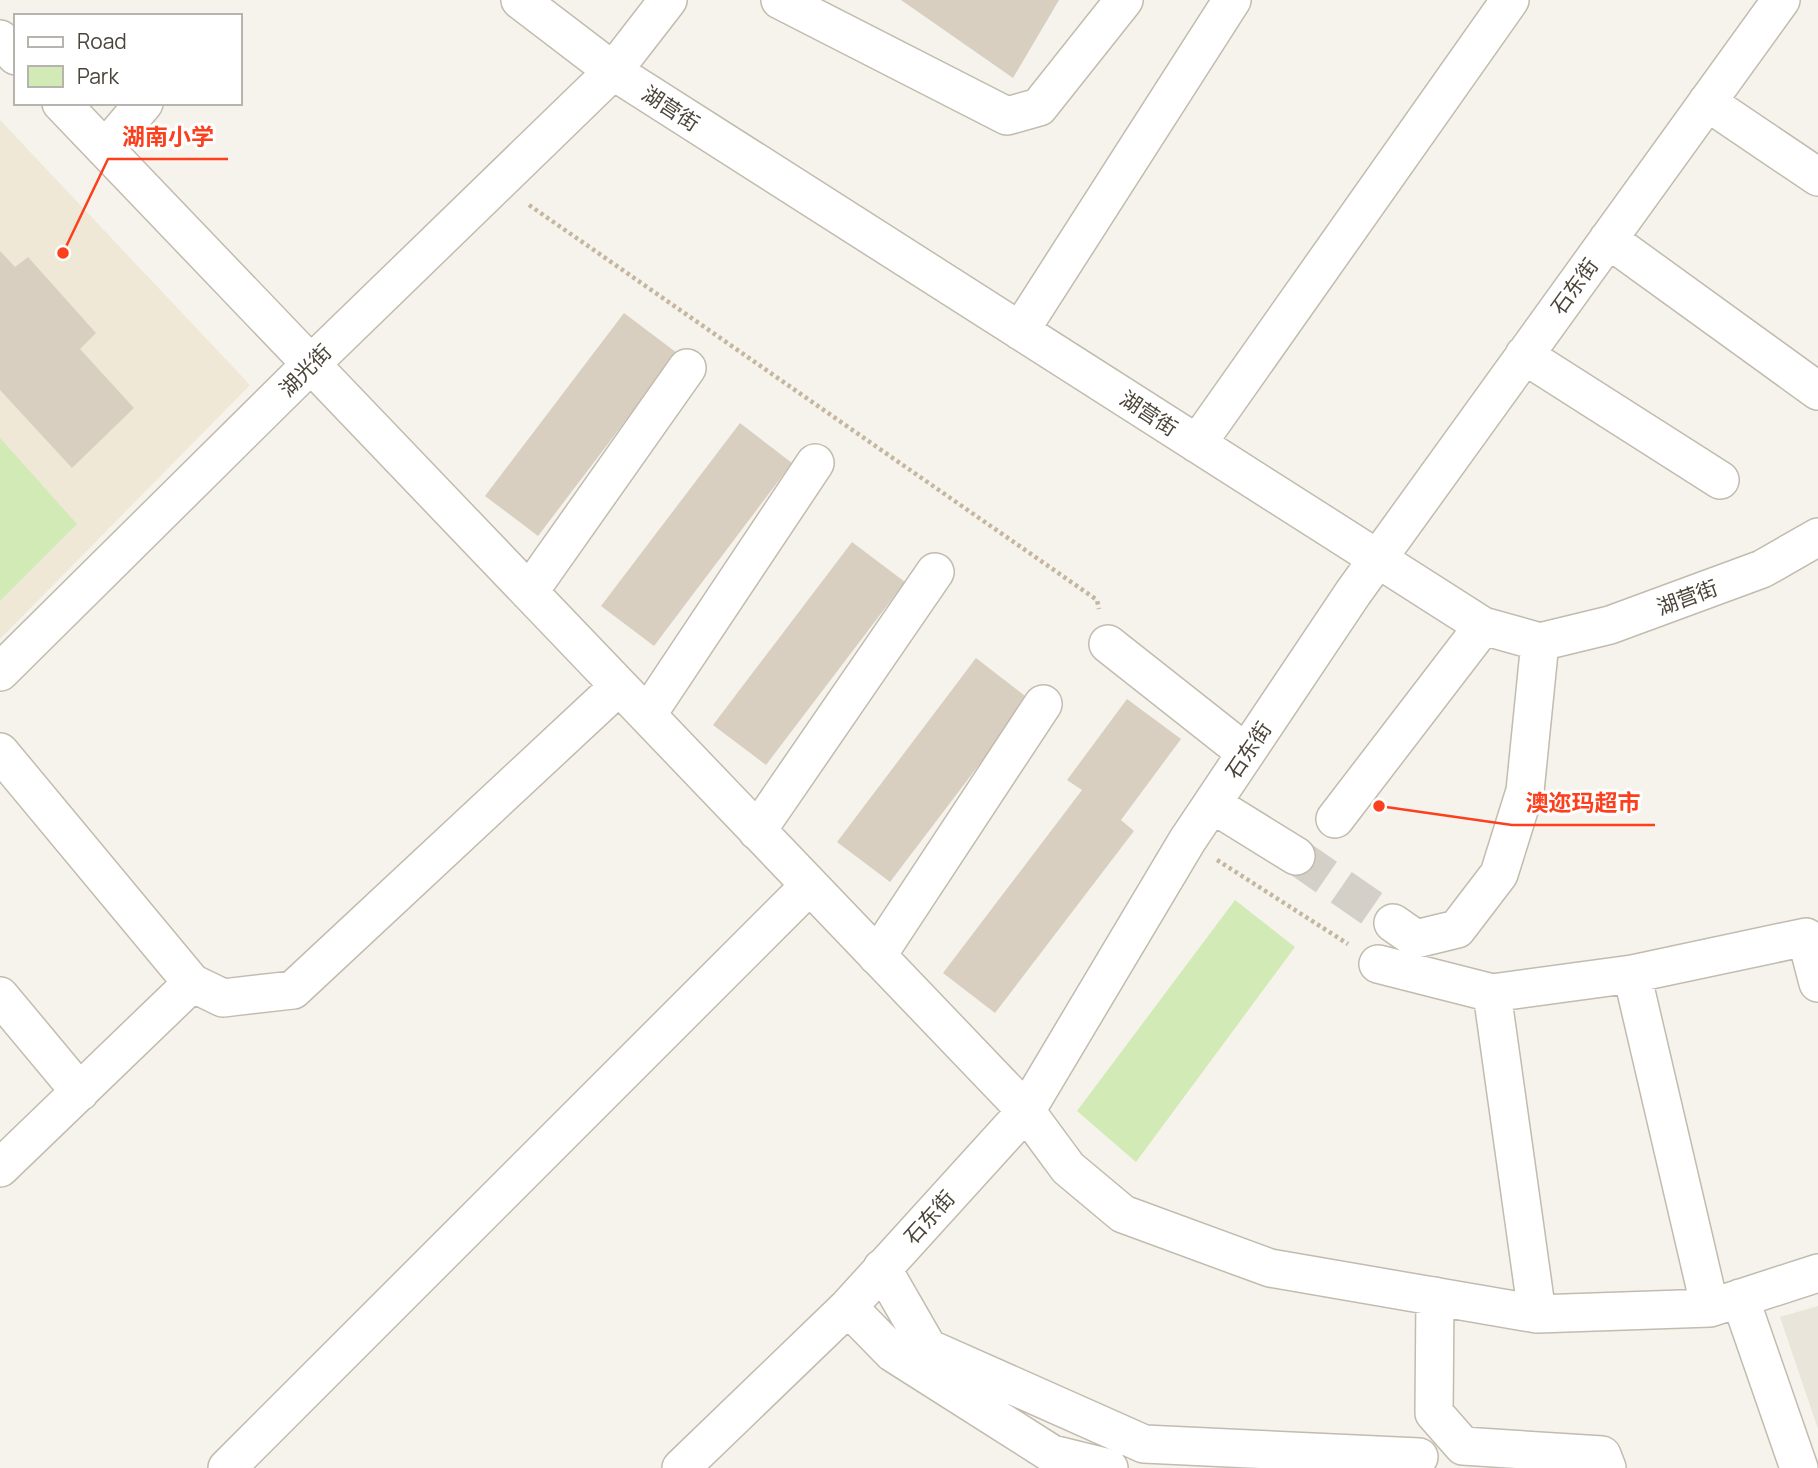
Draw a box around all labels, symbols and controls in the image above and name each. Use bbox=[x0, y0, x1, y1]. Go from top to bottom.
legend bbox=[14, 14, 242, 105]
text: Road bbox=[77, 27, 127, 55]
text: Park bbox=[77, 62, 119, 90]
street label: 湖营街 bbox=[637, 79, 705, 137]
callout: 湖南小学 bbox=[108, 115, 228, 159]
text: 湖南小学 bbox=[122, 120, 214, 152]
street label: 石东街 bbox=[1544, 252, 1604, 320]
street label: 湖光街 bbox=[273, 338, 337, 402]
street label: 湖营街 bbox=[1115, 384, 1183, 442]
street label: 湖营街 bbox=[1653, 573, 1721, 621]
street label: 石东街 bbox=[1219, 716, 1277, 784]
callout: 澳迩玛超市 bbox=[1512, 781, 1655, 825]
text: 澳迩玛超市 bbox=[1526, 786, 1641, 818]
street label: 石东街 bbox=[898, 1184, 960, 1250]

